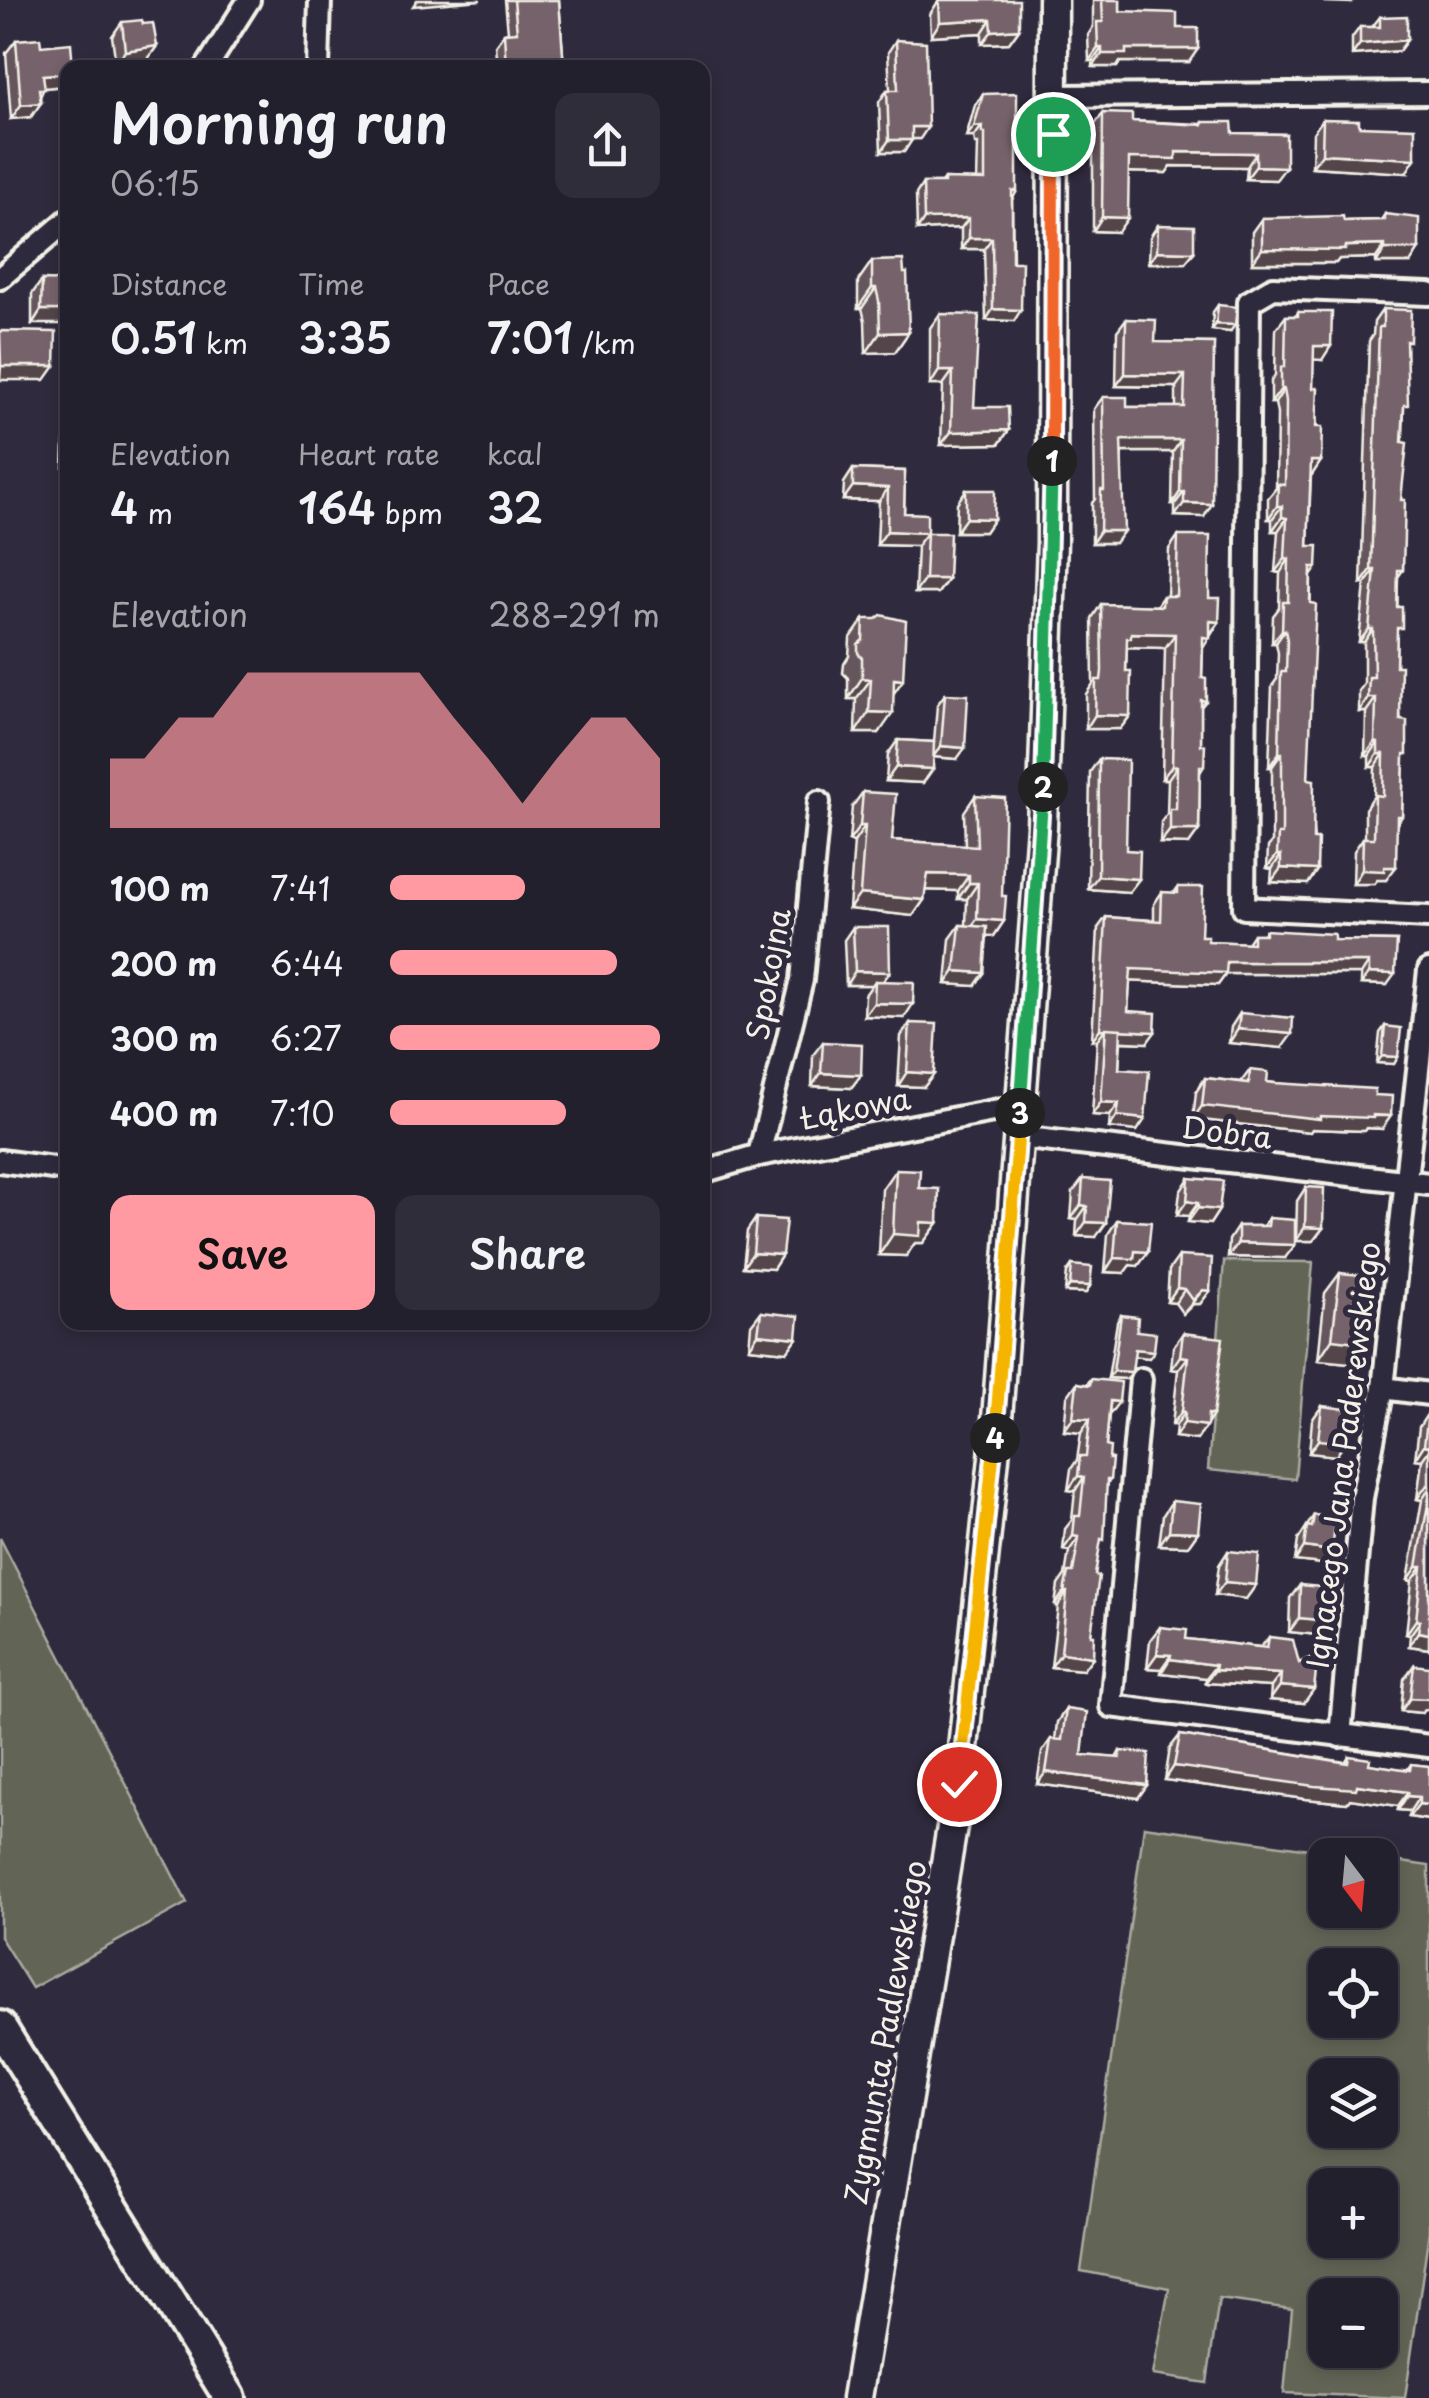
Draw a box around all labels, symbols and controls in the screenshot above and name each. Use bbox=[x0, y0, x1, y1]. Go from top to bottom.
text: Morning run bbox=[110, 80, 448, 163]
pin bbox=[1011, 92, 1096, 177]
button: share bbox=[555, 93, 660, 198]
icon: arrive bbox=[1026, 107, 1081, 162]
text: 06:15 bbox=[110, 159, 200, 207]
text: Distance bbox=[110, 262, 228, 305]
text: Time bbox=[298, 262, 365, 305]
text: Pace bbox=[487, 262, 550, 305]
text: 0.51 bbox=[110, 305, 197, 368]
text: 3:35 bbox=[298, 305, 392, 368]
text: 7:01 bbox=[487, 305, 573, 368]
text: km bbox=[197, 321, 248, 364]
text: /km bbox=[573, 321, 636, 364]
text: Elevation bbox=[110, 432, 231, 475]
text: Heart rate bbox=[298, 432, 440, 475]
text: kcal bbox=[487, 432, 543, 475]
pin: 1 bbox=[1027, 436, 1077, 486]
text: 1 bbox=[1045, 439, 1059, 482]
text: 4 bbox=[110, 475, 138, 538]
text: 164 bbox=[298, 475, 376, 538]
text: 32 bbox=[487, 475, 543, 538]
text: m bbox=[138, 491, 173, 534]
text: bpm bbox=[376, 491, 443, 534]
text: Elevation bbox=[110, 590, 248, 638]
text: 288–291 m bbox=[488, 590, 660, 638]
pin: 2 bbox=[1018, 762, 1068, 812]
text: 2 bbox=[1033, 765, 1053, 808]
text: 100 m bbox=[110, 864, 210, 912]
text: 7:41 bbox=[270, 864, 330, 912]
street label: Spokojna bbox=[733, 904, 801, 1043]
text: 200 m bbox=[110, 939, 217, 987]
text: 6:44 bbox=[270, 939, 344, 987]
text: 300 m bbox=[110, 1014, 218, 1062]
text: 6:27 bbox=[270, 1014, 342, 1062]
street label: Łąkowa bbox=[795, 1074, 914, 1140]
pin: 3 bbox=[995, 1088, 1045, 1138]
text: 400 m bbox=[110, 1089, 218, 1137]
text: 7:10 bbox=[270, 1089, 335, 1137]
text: 3 bbox=[1011, 1091, 1029, 1134]
street label: Dobra bbox=[1179, 1103, 1276, 1159]
button: Save bbox=[110, 1195, 375, 1310]
button: Share bbox=[395, 1195, 660, 1310]
street label: Ignacego Jana Paderewskiego bbox=[1293, 1239, 1391, 1671]
pin: 4 bbox=[970, 1413, 1020, 1463]
text: 4 bbox=[985, 1416, 1005, 1459]
pin bbox=[917, 1742, 1002, 1827]
icon: check bbox=[932, 1757, 987, 1812]
north arrow bbox=[1308, 1838, 1398, 1928]
map controls bbox=[1308, 1838, 1398, 2368]
street label: Zygmunta Padlewskiego bbox=[832, 1856, 936, 2208]
button: locate bbox=[1308, 1948, 1398, 2038]
button: layers bbox=[1308, 2058, 1398, 2148]
button: + bbox=[1308, 2168, 1398, 2258]
button: − bbox=[1308, 2278, 1398, 2368]

